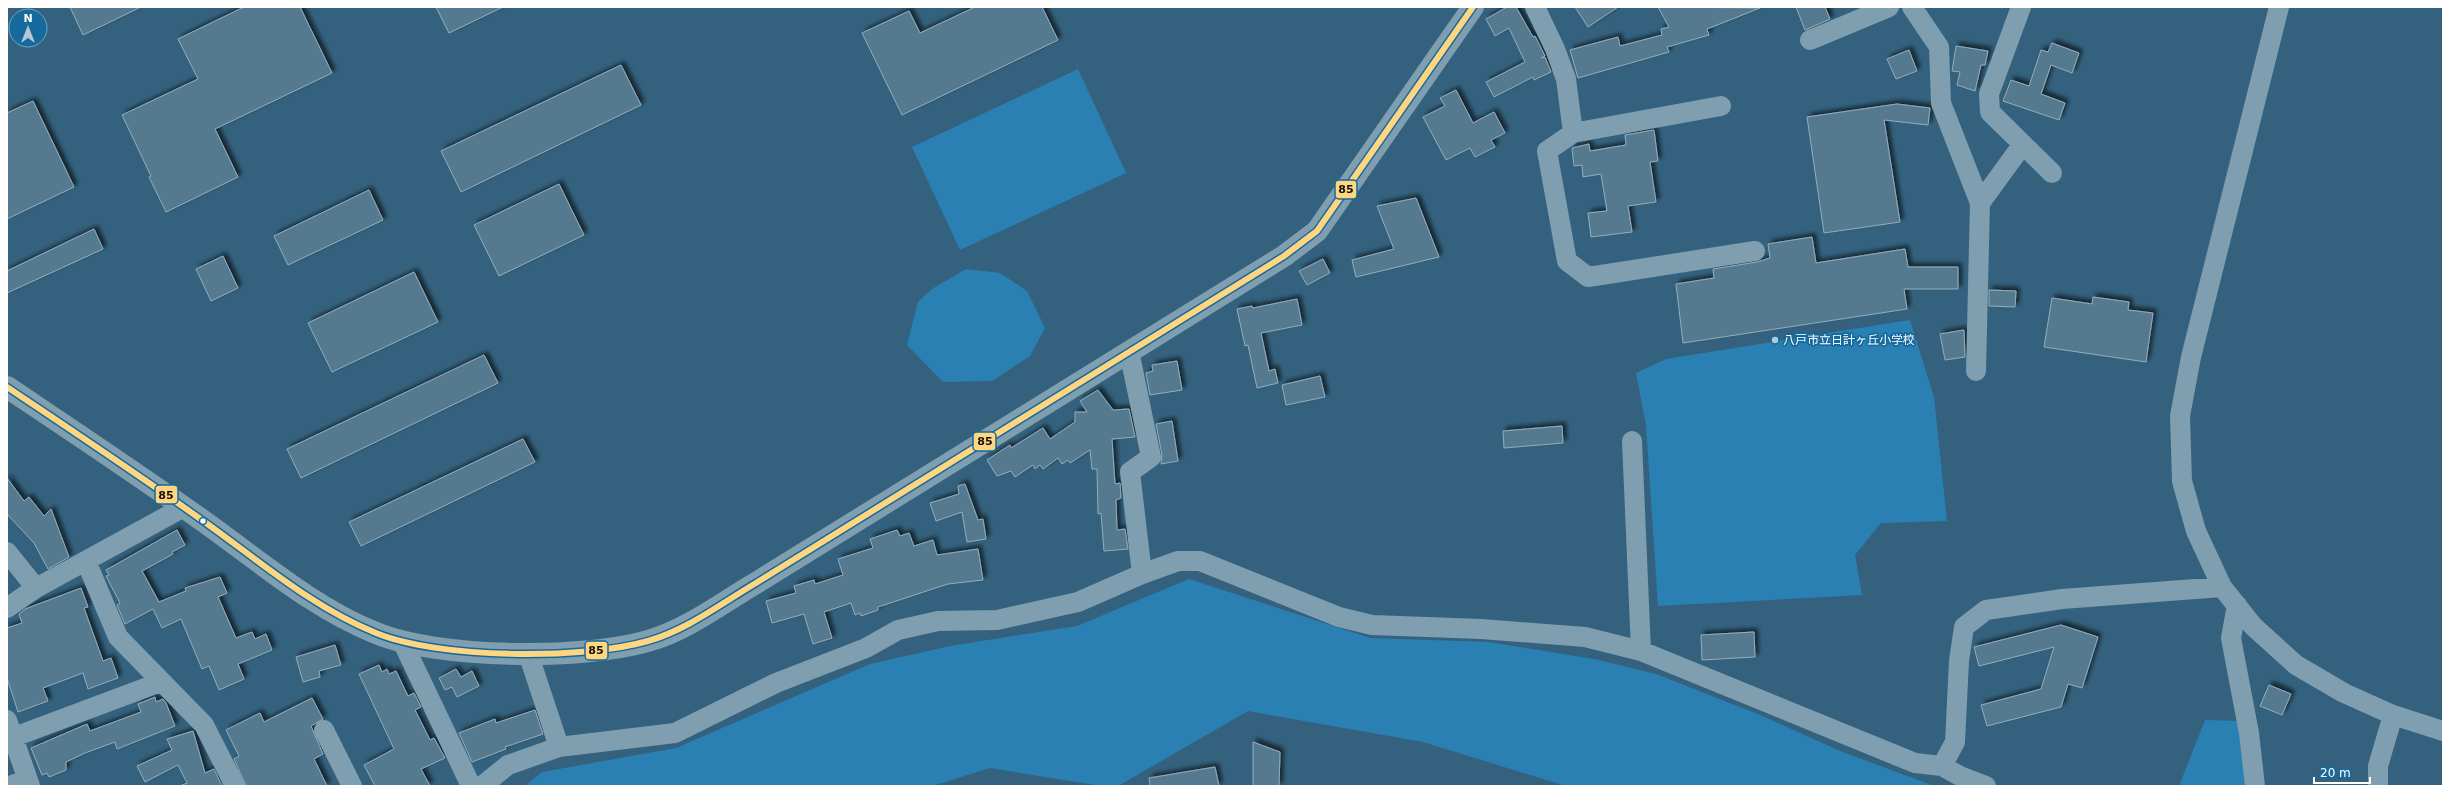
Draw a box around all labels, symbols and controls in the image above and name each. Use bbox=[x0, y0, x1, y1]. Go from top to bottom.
north arrow bbox=[8, 8, 48, 48]
text: N bbox=[23, 12, 33, 25]
line badge: 85 bbox=[1335, 180, 1357, 199]
text: 85 bbox=[1338, 183, 1354, 196]
place label: 八戸市立日計ヶ丘小学校 bbox=[1783, 333, 1915, 347]
marker: 八戸市立日計ヶ丘小学校 bbox=[1770, 335, 1780, 345]
line badge: 85 bbox=[973, 432, 996, 451]
text: 85 bbox=[977, 435, 993, 448]
line badge: 85 bbox=[155, 485, 178, 504]
text: 85 bbox=[158, 489, 174, 502]
unlabelled marker bbox=[198, 516, 208, 526]
line badge: 85 bbox=[585, 641, 608, 660]
text: 85 bbox=[588, 644, 604, 657]
scale bar bbox=[2314, 759, 2370, 785]
text: 20 m bbox=[2320, 766, 2351, 780]

